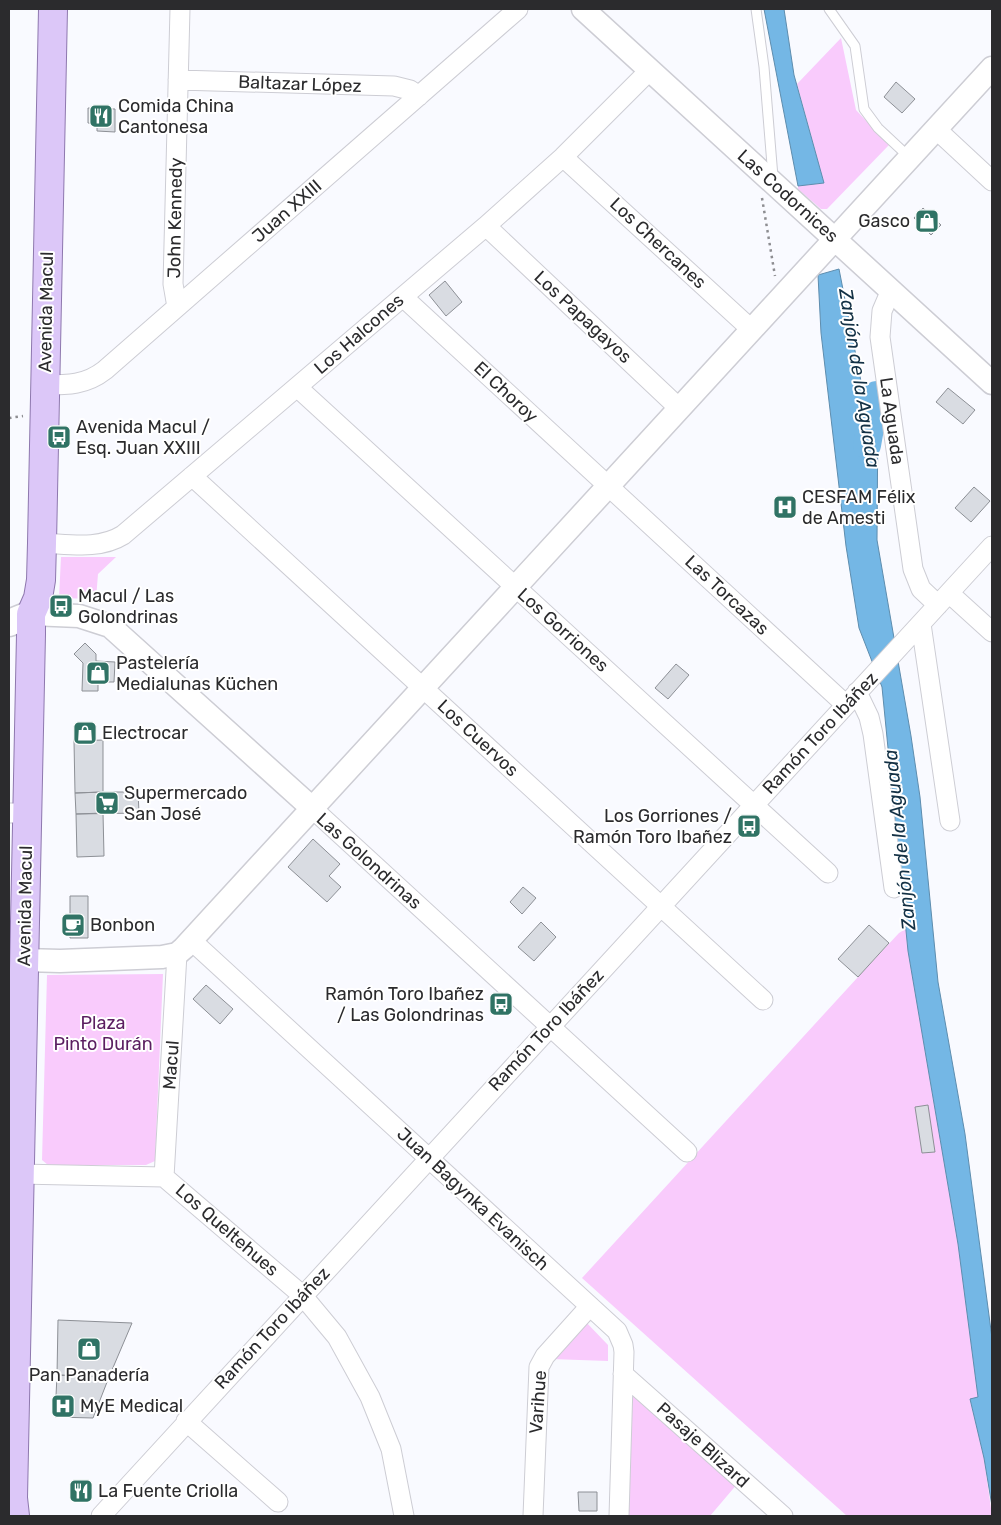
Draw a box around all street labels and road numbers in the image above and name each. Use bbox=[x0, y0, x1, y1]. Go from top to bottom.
street label: Baltazar López bbox=[238, 71, 362, 97]
street label: Las Codornices bbox=[733, 145, 843, 247]
street label: John Kennedy bbox=[163, 157, 187, 279]
street label: Juan XXIII bbox=[248, 175, 326, 247]
street label: Los Chercanes bbox=[605, 193, 711, 293]
street label: Avenida Macul bbox=[34, 251, 58, 373]
street label: Los Papagayos bbox=[530, 266, 636, 368]
street label: Los Halcones bbox=[310, 289, 408, 379]
street label: El Choroy bbox=[469, 357, 543, 427]
street label: La Aguada bbox=[875, 376, 909, 466]
street label: Las Torcazas bbox=[680, 550, 774, 640]
street label: Los Gorriones bbox=[513, 583, 613, 677]
street label: Ramón Toro Ibáñez bbox=[758, 667, 882, 799]
street label: Los Cuervos bbox=[433, 695, 523, 781]
street label: Las Golondrinas bbox=[312, 808, 426, 914]
street label: Avenida Macul bbox=[13, 845, 37, 967]
street label: Ramón Toro Ibáñez bbox=[484, 964, 608, 1096]
street label: Macul bbox=[158, 1040, 184, 1090]
street label: Juan Bagynka Evanisch bbox=[392, 1123, 554, 1275]
street label: Los Queltehues bbox=[171, 1179, 283, 1281]
street label: Ramón Toro Ibáñez bbox=[210, 1262, 334, 1394]
street label: Varihue bbox=[525, 1369, 551, 1435]
street label: Pasaje Blizard bbox=[652, 1398, 754, 1492]

